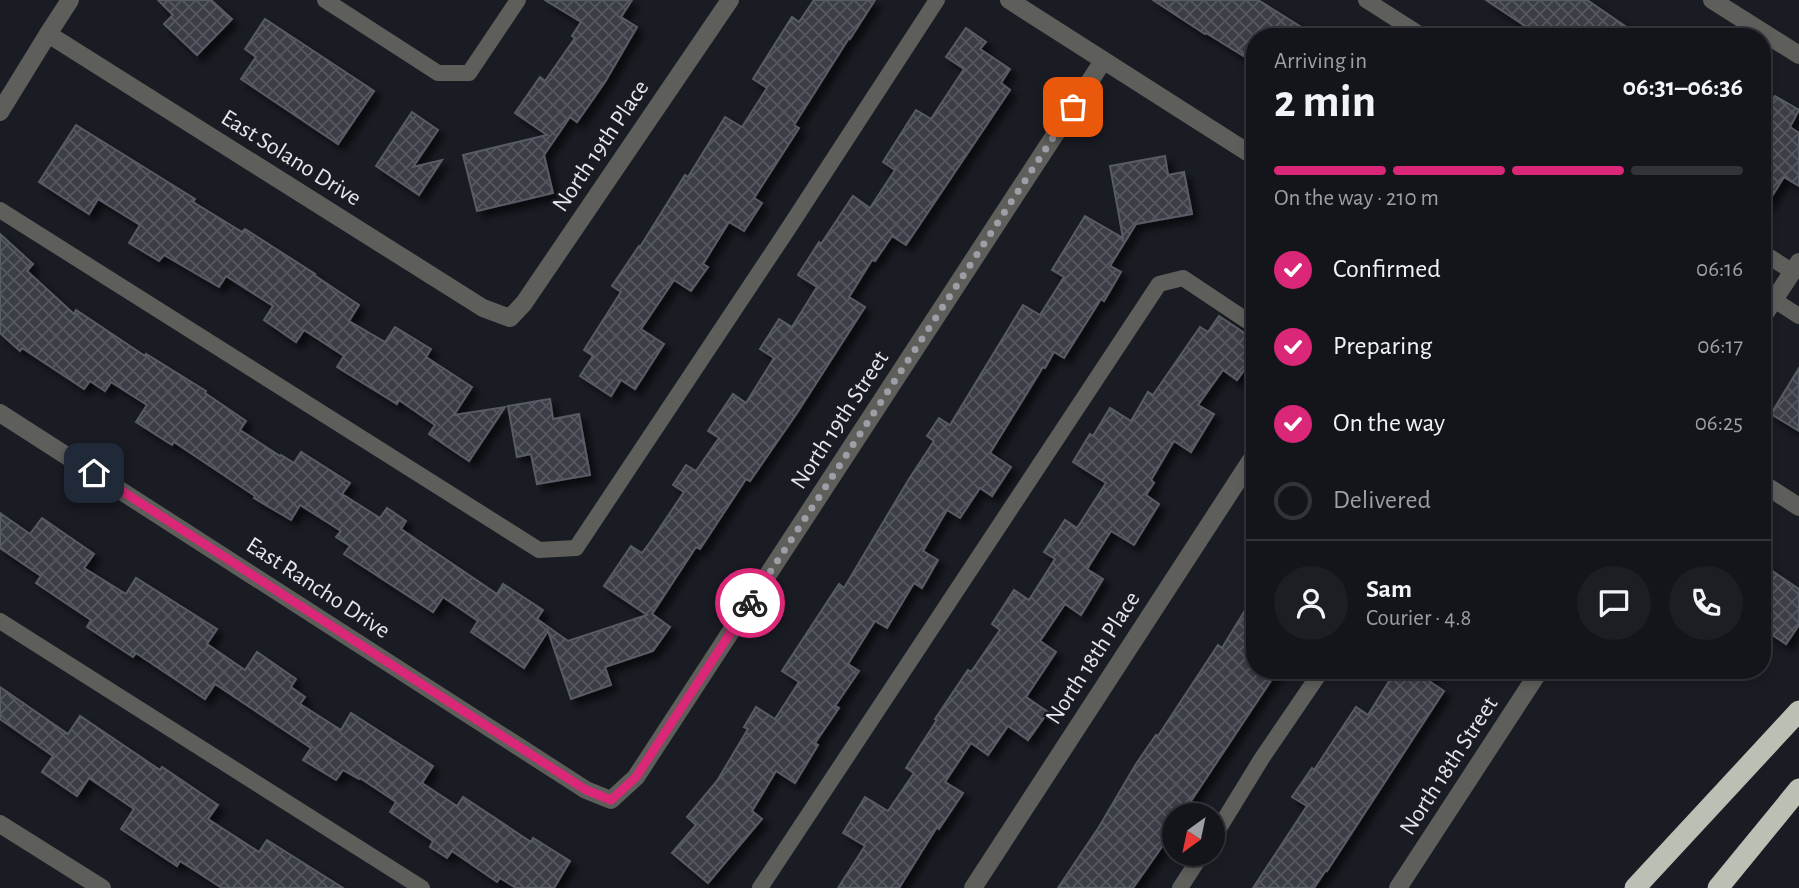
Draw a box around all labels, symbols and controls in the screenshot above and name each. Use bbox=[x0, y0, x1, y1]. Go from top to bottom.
text: Arriving in bbox=[1274, 50, 1367, 73]
text: 06:31–06:36 bbox=[1623, 74, 1743, 100]
street label: North 19th Place bbox=[548, 76, 654, 216]
pin bbox=[1043, 77, 1103, 137]
text: 2 min bbox=[1274, 79, 1376, 125]
icon: bag bbox=[1054, 88, 1092, 126]
street label: East Solano Drive bbox=[217, 105, 365, 211]
text: On the way · 210 m bbox=[1274, 187, 1439, 210]
icon: check bbox=[1274, 251, 1312, 289]
text: Confirmed bbox=[1333, 256, 1441, 282]
text: 06:16 bbox=[1696, 258, 1743, 281]
icon: check bbox=[1274, 328, 1312, 366]
text: Preparing bbox=[1333, 333, 1432, 359]
text: 06:17 bbox=[1697, 335, 1743, 358]
street label: North 19th Street bbox=[787, 346, 894, 493]
icon: check bbox=[1274, 405, 1312, 443]
text: On the way bbox=[1333, 410, 1445, 436]
text: 06:25 bbox=[1695, 412, 1743, 435]
pin bbox=[64, 443, 124, 503]
icon: home bbox=[75, 454, 113, 492]
text: Delivered bbox=[1333, 487, 1431, 513]
street label: East Rancho Drive bbox=[242, 533, 394, 643]
button: person bbox=[1274, 566, 1348, 640]
button: chat bbox=[1577, 566, 1651, 640]
button: phone bbox=[1669, 566, 1743, 640]
courier bbox=[715, 568, 785, 638]
text: Sam bbox=[1366, 576, 1412, 602]
icon: bike bbox=[731, 584, 769, 622]
street label: North 18th Place bbox=[1041, 587, 1145, 729]
text: Courier · 4.8 bbox=[1366, 607, 1471, 630]
street label: North 18th Street bbox=[1395, 692, 1503, 839]
north arrow bbox=[1162, 803, 1225, 866]
map controls bbox=[1162, 803, 1225, 866]

